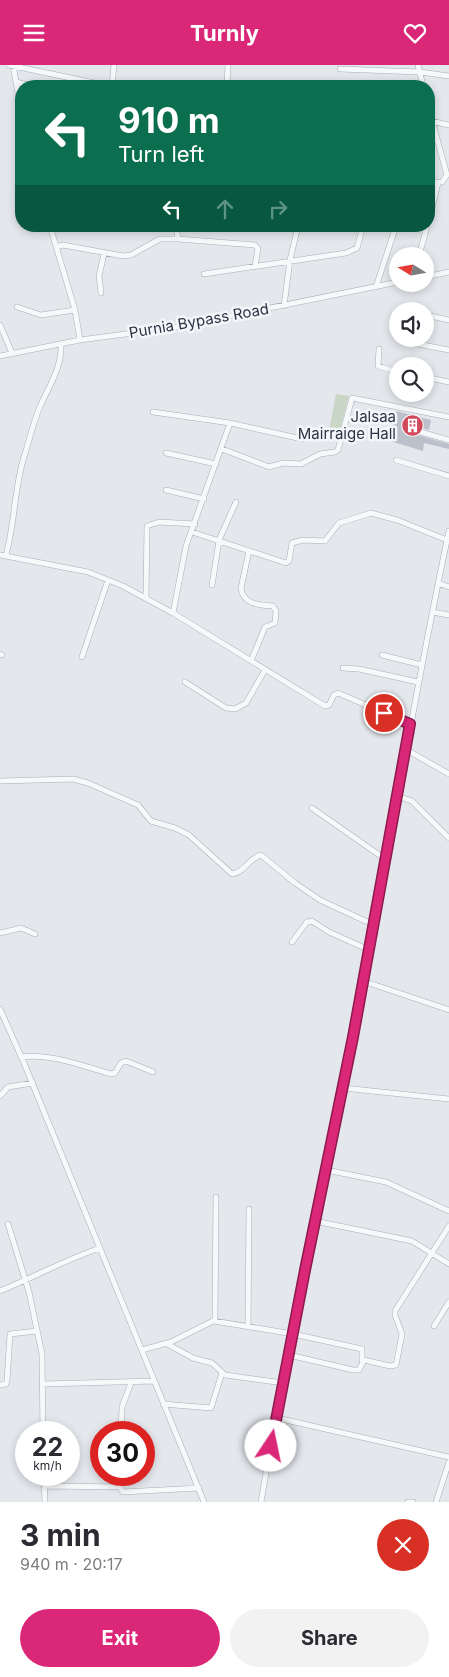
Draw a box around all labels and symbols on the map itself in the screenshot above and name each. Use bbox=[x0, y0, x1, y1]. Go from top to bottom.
north arrow bbox=[389, 247, 434, 293]
street label: Purnia Bypass Road bbox=[127, 299, 270, 342]
place label: Jalsaa Mairraige Hall bbox=[298, 407, 396, 443]
building icon: Jalsaa Mairraige Hall bbox=[400, 414, 424, 438]
pin bbox=[363, 692, 405, 734]
position arrow bbox=[244, 1419, 296, 1471]
speed limit sign: 30 bbox=[90, 1421, 155, 1486]

